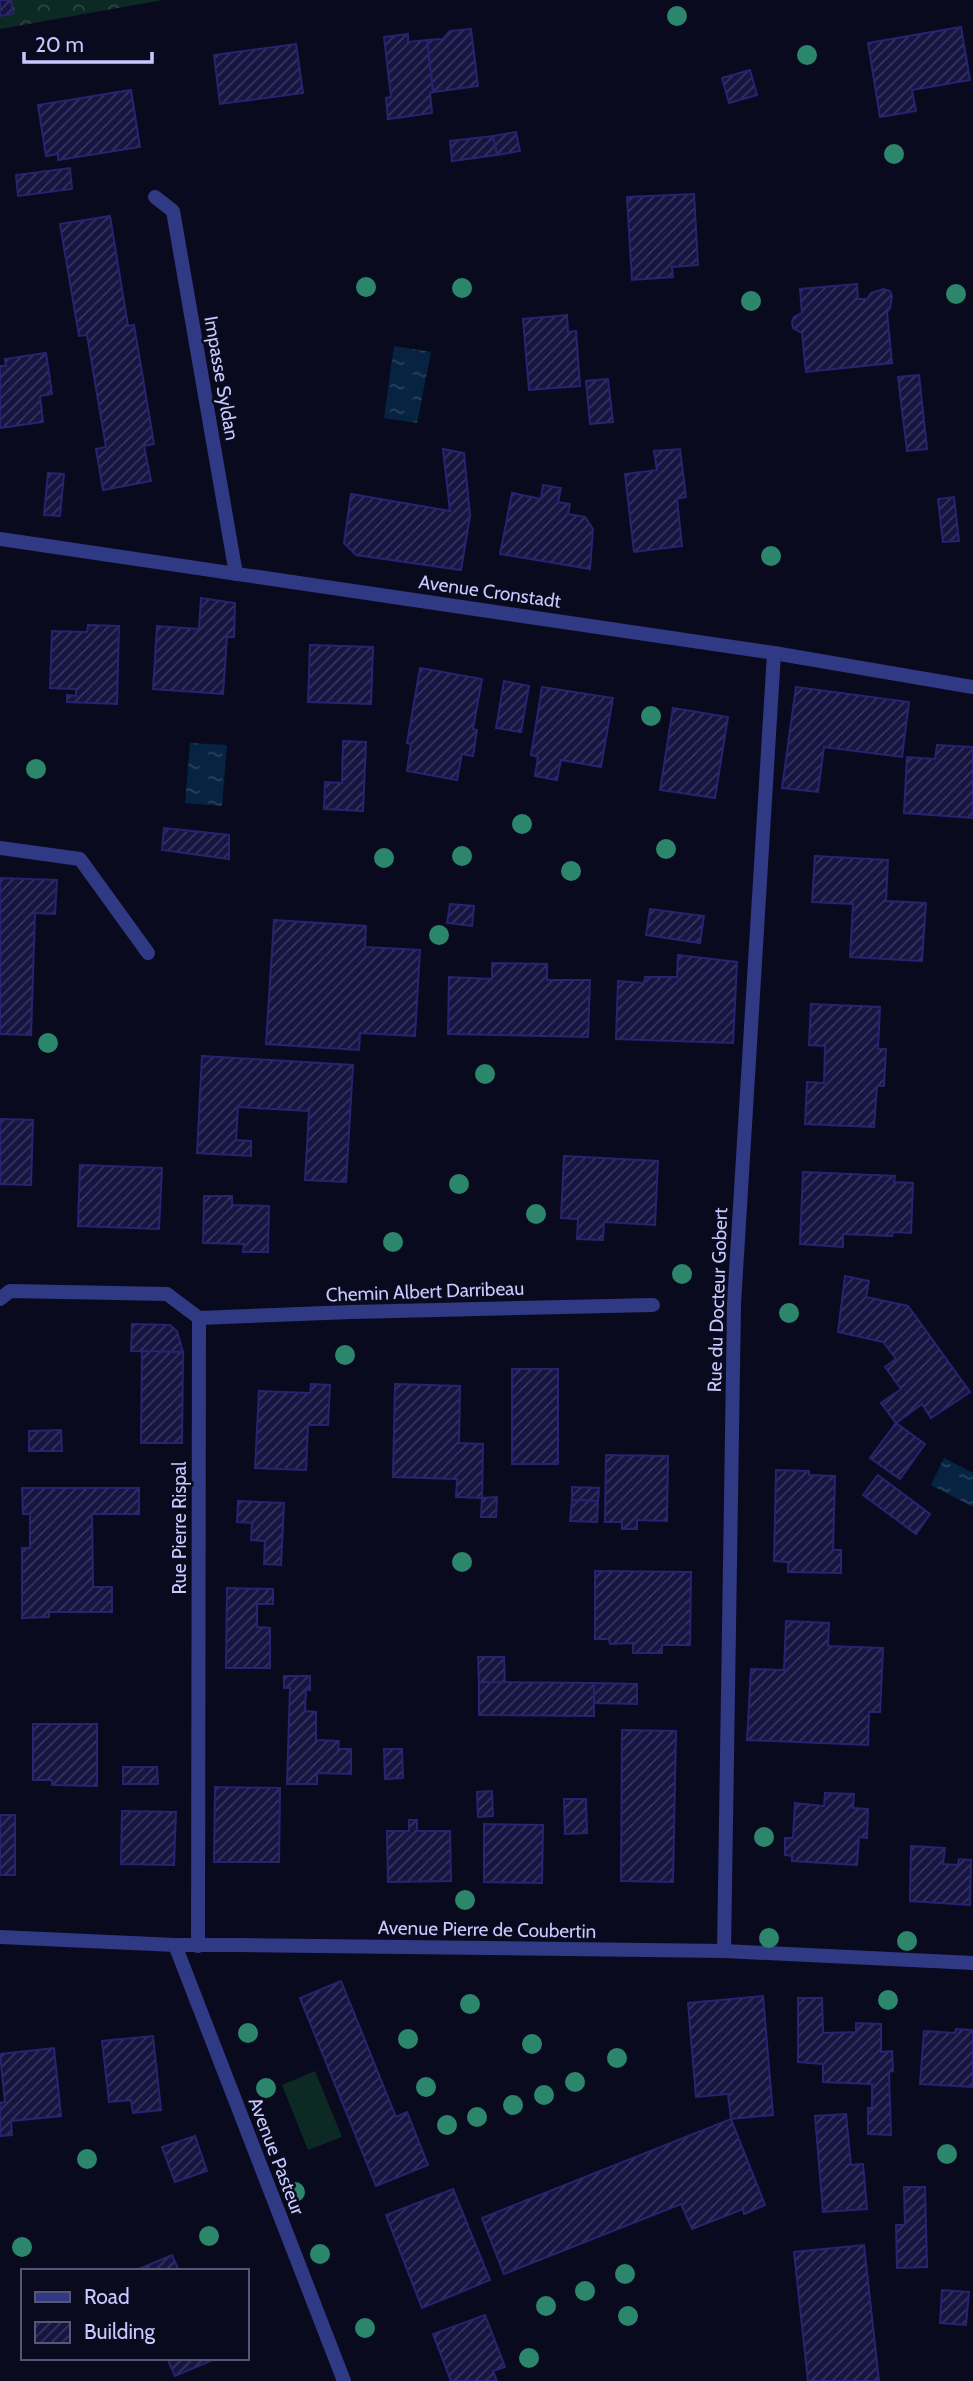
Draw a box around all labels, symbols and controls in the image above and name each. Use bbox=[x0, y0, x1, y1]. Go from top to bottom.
scale bar bbox=[24, 21, 152, 65]
text: 20 m bbox=[35, 32, 84, 57]
street label: Impasse Syldan bbox=[199, 314, 244, 442]
street label: Avenue Cronstadt bbox=[417, 570, 563, 613]
street label: Rue du Docteur Gobert bbox=[703, 1207, 732, 1393]
street label: Chemin Albert Darribeau bbox=[325, 1277, 525, 1306]
street label: Rue Pierre Rispal bbox=[168, 1461, 191, 1594]
street label: Avenue Pierre de Coubertin bbox=[378, 1916, 596, 1943]
street label: Avenue Pasteur bbox=[244, 2094, 310, 2218]
legend bbox=[21, 2269, 248, 2360]
text: Road bbox=[84, 2284, 130, 2309]
text: Building bbox=[84, 2319, 156, 2344]

